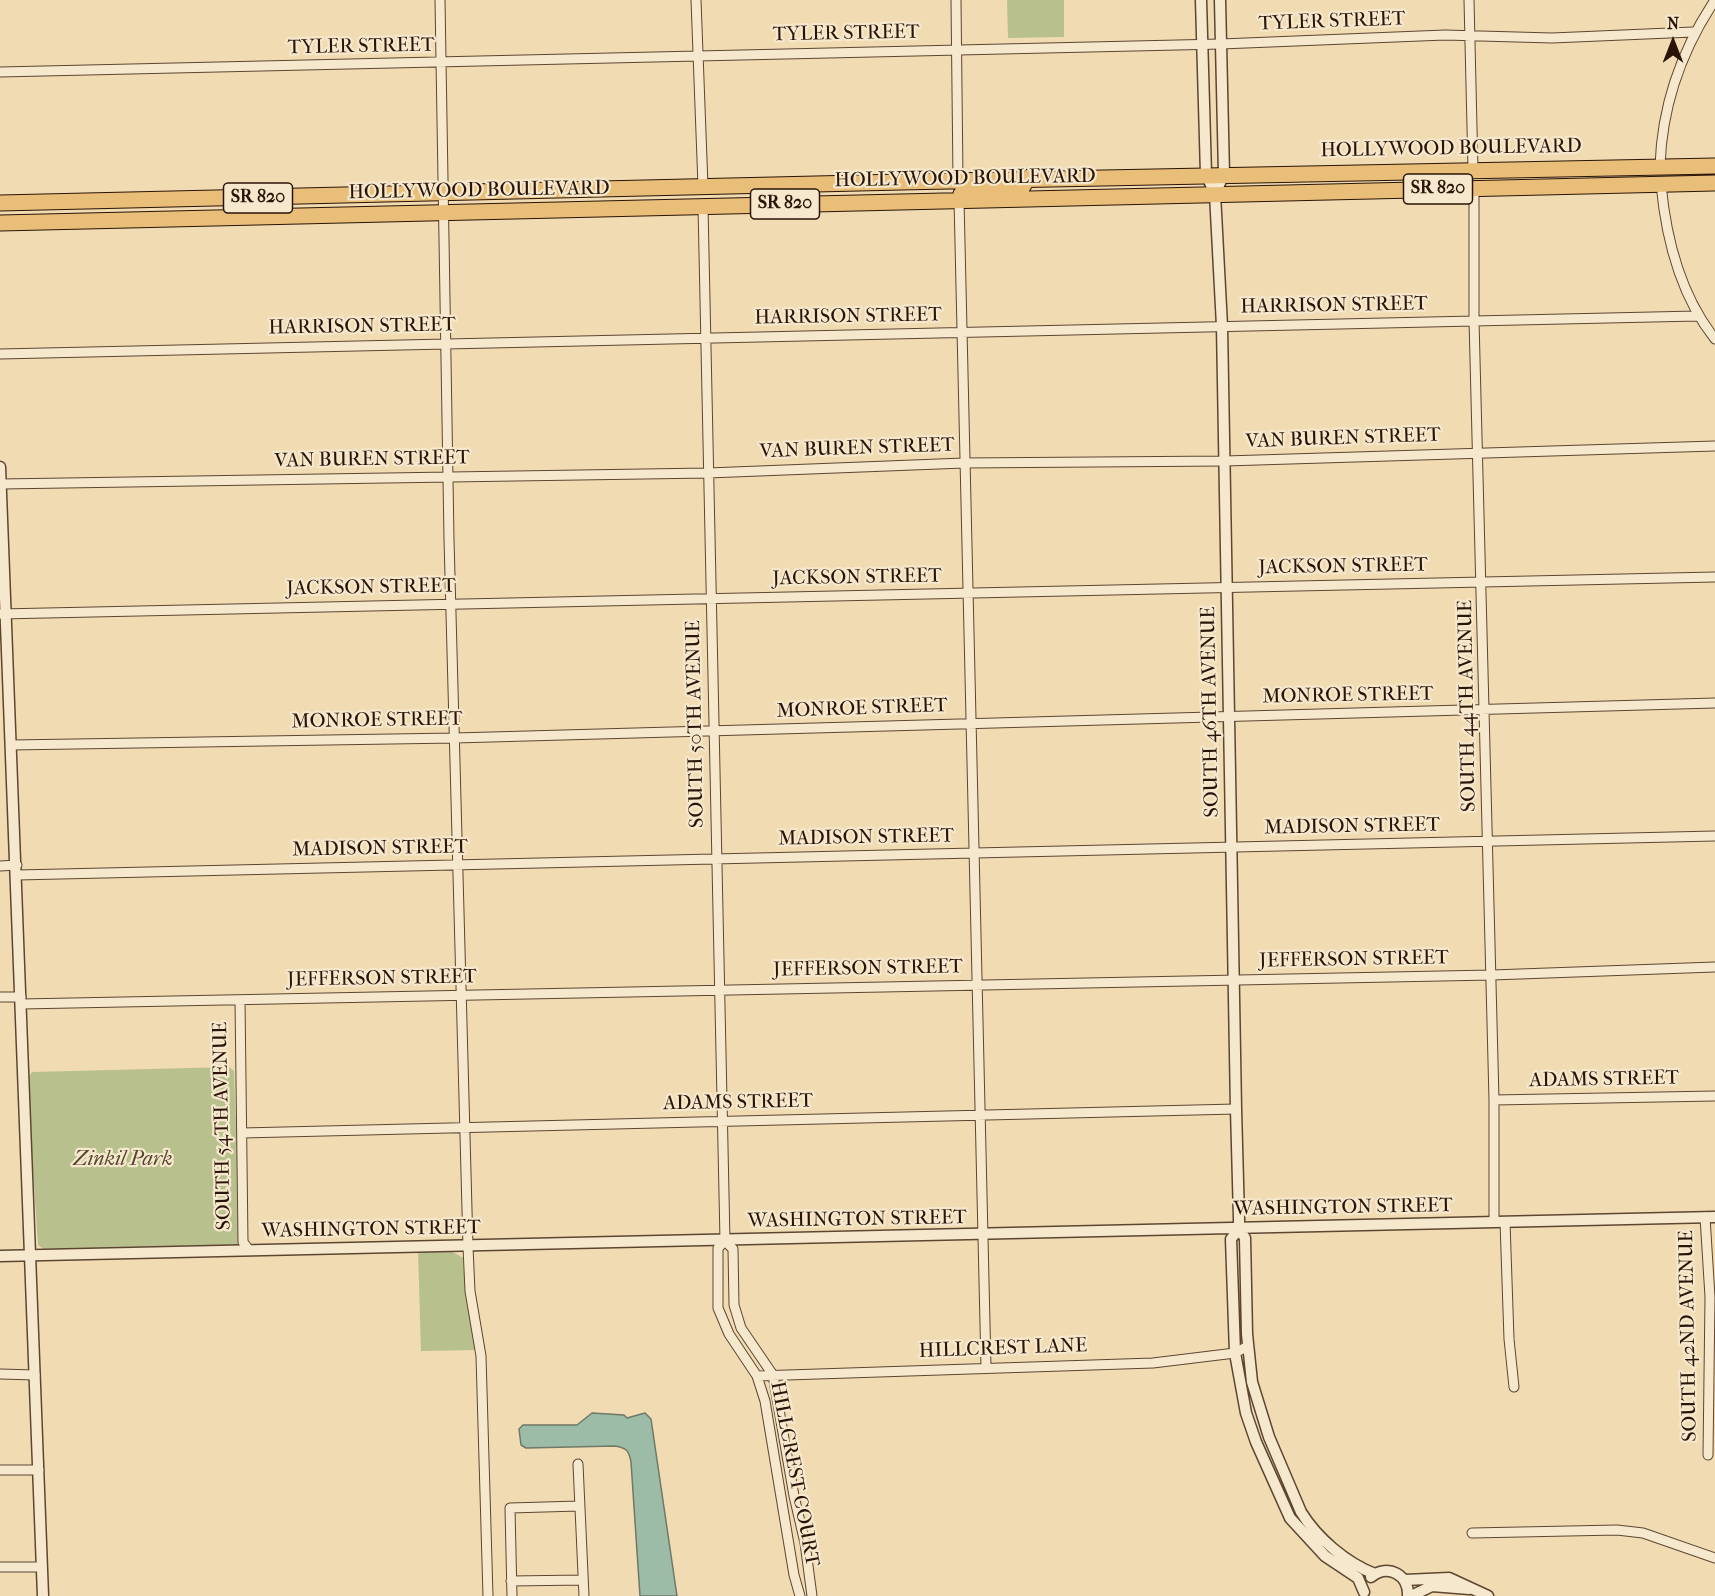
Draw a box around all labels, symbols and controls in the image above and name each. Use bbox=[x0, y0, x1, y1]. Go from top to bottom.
street label: TYLER STREET bbox=[1258, 7, 1406, 37]
north arrow bbox=[1643, 12, 1703, 72]
text: N bbox=[1667, 14, 1679, 33]
street label: TYLER STREET bbox=[772, 21, 920, 47]
street label: TYLER STREET bbox=[287, 34, 435, 60]
street label: HOLLYWOOD BOULEVARD bbox=[1320, 135, 1582, 163]
street label: HOLLYWOOD BOULEVARD bbox=[834, 165, 1096, 193]
road number: SR 820 bbox=[1404, 174, 1472, 204]
street label: HOLLYWOOD BOULEVARD bbox=[348, 177, 610, 205]
road number: SR 820 bbox=[224, 183, 292, 213]
road number: SR 820 bbox=[750, 189, 820, 219]
street label: HARRISON STREET bbox=[1240, 292, 1428, 320]
street label: HARRISON STREET bbox=[754, 303, 942, 331]
street label: HARRISON STREET bbox=[268, 313, 456, 341]
street label: VAN BUREN STREET bbox=[1245, 424, 1441, 454]
street label: VAN BUREN STREET bbox=[759, 434, 955, 464]
street label: VAN BUREN STREET bbox=[274, 446, 470, 474]
street label: JACKSON STREET bbox=[1258, 554, 1428, 580]
street label: JACKSON STREET bbox=[772, 565, 942, 591]
street label: JACKSON STREET bbox=[286, 575, 456, 601]
street label: SOUTH 44TH AVENUE bbox=[1454, 600, 1482, 812]
street label: SOUTH 46TH AVENUE bbox=[1197, 606, 1225, 818]
street label: SOUTH 50TH AVENUE bbox=[682, 620, 710, 828]
street label: MONROE STREET bbox=[1262, 683, 1434, 709]
street label: MONROE STREET bbox=[776, 694, 948, 724]
street label: MONROE STREET bbox=[291, 708, 463, 734]
street label: MADISON STREET bbox=[1264, 813, 1440, 841]
street label: MADISON STREET bbox=[778, 824, 954, 852]
street label: MADISON STREET bbox=[292, 835, 468, 863]
street label: JEFFERSON STREET bbox=[1259, 946, 1449, 974]
street label: JEFFERSON STREET bbox=[773, 955, 963, 983]
street label: JEFFERSON STREET bbox=[287, 965, 477, 993]
street label: SOUTH 54TH AVENUE bbox=[209, 1021, 237, 1231]
street label: ADAMS STREET bbox=[1529, 1067, 1679, 1093]
street label: ADAMS STREET bbox=[663, 1090, 813, 1116]
park label: Zinkil Park bbox=[74, 1148, 172, 1172]
street label: WASHINGTON STREET bbox=[1233, 1194, 1453, 1222]
street label: WASHINGTON STREET bbox=[747, 1206, 967, 1234]
street label: WASHINGTON STREET bbox=[261, 1216, 481, 1244]
street label: SOUTH 42ND AVENUE bbox=[1675, 1230, 1703, 1442]
street label: HILLCREST LANE bbox=[918, 1334, 1088, 1364]
street label: HILLCREST COURT bbox=[764, 1379, 824, 1569]

